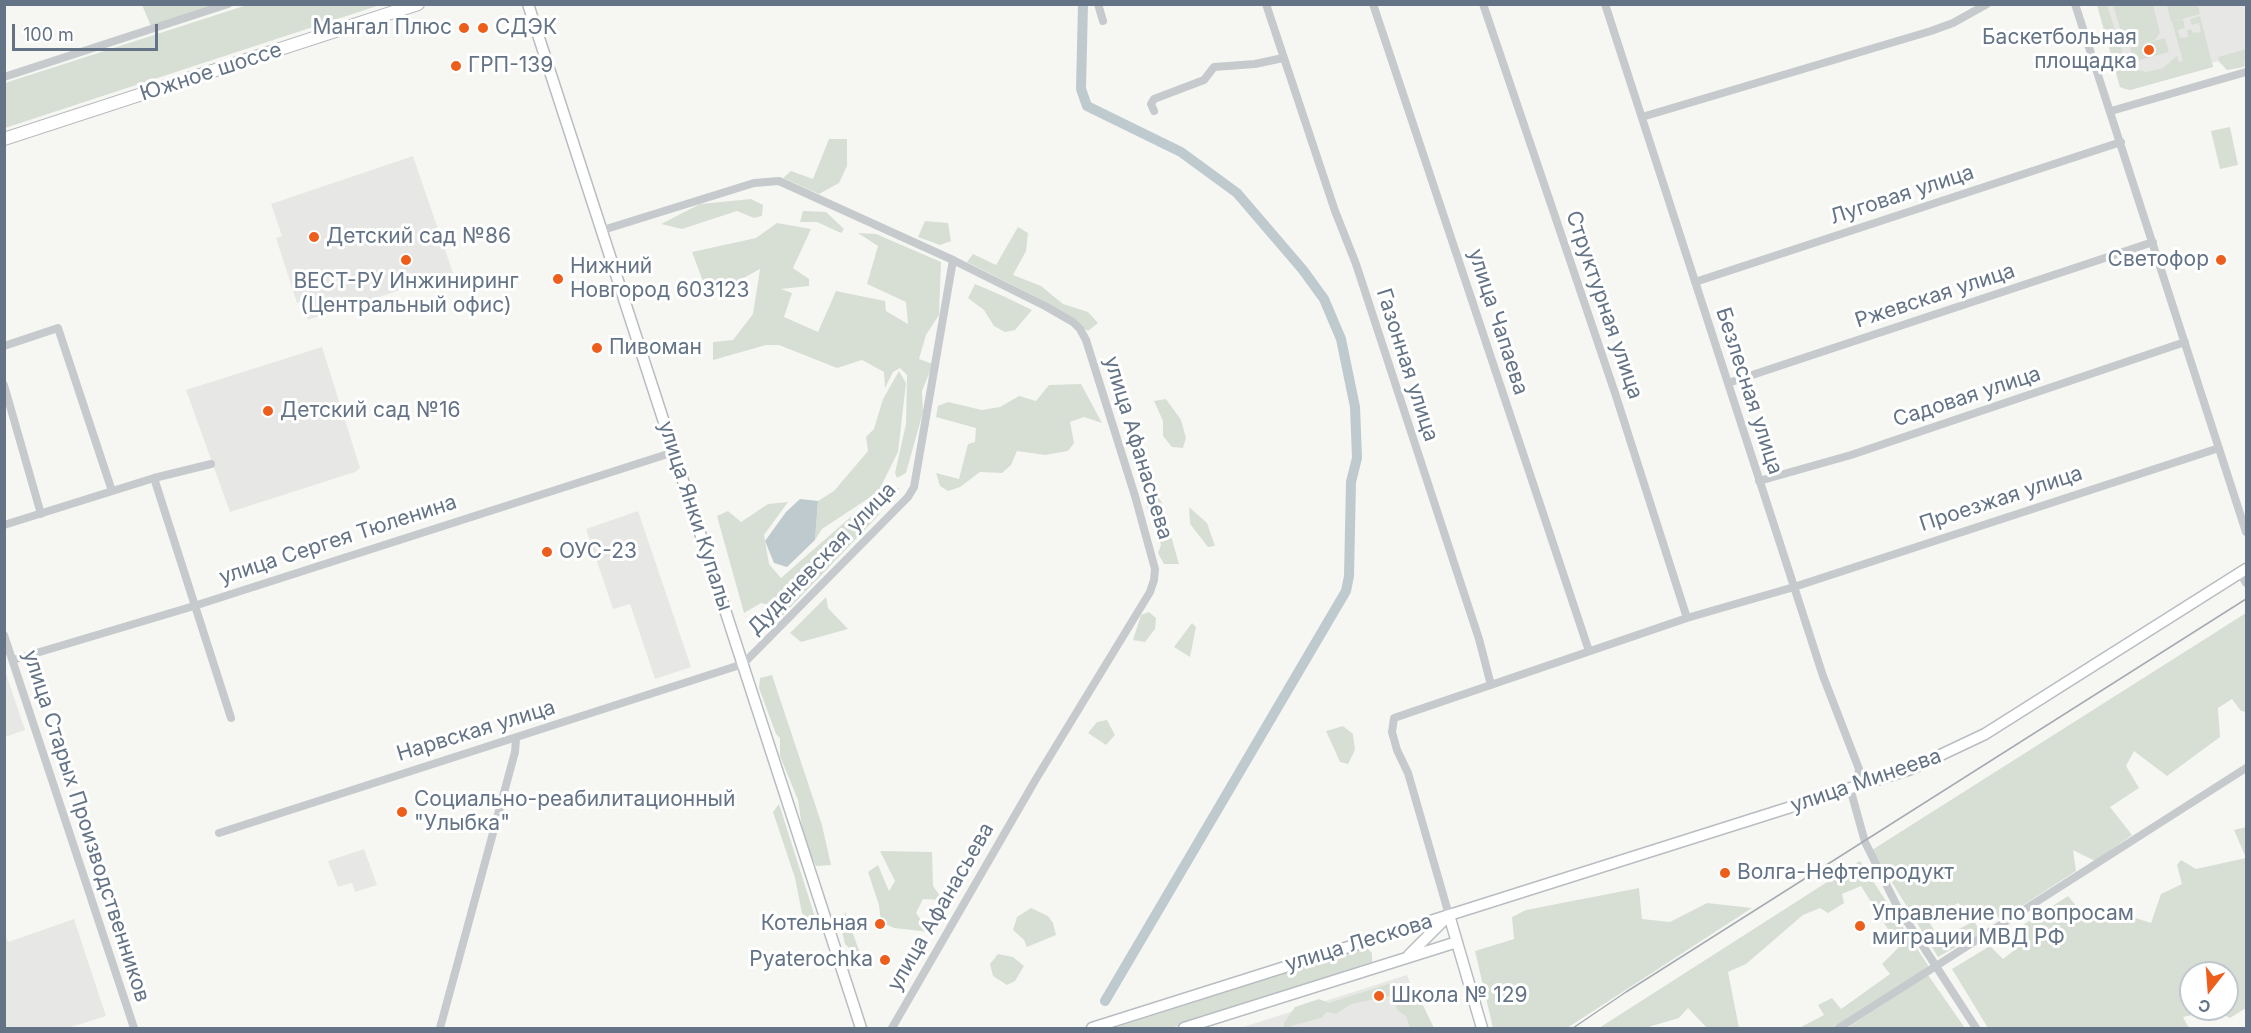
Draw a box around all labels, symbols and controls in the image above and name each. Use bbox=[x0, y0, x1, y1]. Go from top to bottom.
scale bar bbox=[15, 12, 160, 50]
place label: Мангал Плюс bbox=[313, 15, 452, 41]
place label: СДЭК bbox=[495, 15, 557, 41]
marker: Мангал Плюс bbox=[457, 21, 471, 35]
marker: СДЭК bbox=[476, 21, 490, 35]
text: 100 m bbox=[23, 24, 74, 45]
place label: Баскетбольная площадка bbox=[1982, 25, 2137, 75]
street label: Южное шоссе bbox=[137, 37, 285, 107]
marker: Баскетбольная площадка bbox=[2142, 43, 2156, 57]
place label: ГРП-139 bbox=[468, 53, 553, 79]
marker: ГРП-139 bbox=[449, 59, 463, 73]
street label: Луговая улица bbox=[1827, 160, 1977, 230]
street label: Структурная улица bbox=[1560, 208, 1648, 402]
place label: Детский сад №86 bbox=[326, 224, 511, 250]
marker: Детский сад №86 bbox=[307, 230, 321, 244]
street label: улица Чапаева bbox=[1463, 246, 1533, 398]
place label: Светофор bbox=[2108, 247, 2209, 273]
marker: ВЕСТ-РУ Инжиниринг (Центральный офис) bbox=[399, 253, 413, 267]
marker: Светофор bbox=[2214, 253, 2228, 267]
place label: Нижний Новгород 603123 bbox=[570, 254, 750, 304]
street label: Ржевская улица bbox=[1852, 258, 2018, 334]
place label: ВЕСТ-РУ Инжиниринг (Центральный офис) bbox=[293, 269, 519, 319]
marker: Нижний Новгород 603123 bbox=[551, 272, 565, 286]
street label: Газонная улица bbox=[1370, 285, 1444, 445]
street label: Безлесная улица bbox=[1710, 304, 1788, 478]
place label: Пивоман bbox=[609, 335, 702, 361]
marker: Пивоман bbox=[590, 341, 604, 355]
street label: улица Афанасьева bbox=[1098, 353, 1178, 543]
street label: Садовая улица bbox=[1890, 361, 2044, 433]
place label: Детский сад №16 bbox=[280, 398, 461, 424]
marker: Детский сад №16 bbox=[261, 404, 275, 418]
street label: улица Янки Купалы bbox=[652, 418, 738, 614]
street label: Проезжая улица bbox=[1916, 461, 2086, 537]
street label: Дуденевская улица bbox=[743, 477, 901, 641]
street label: улица Сергея Тюленина bbox=[216, 490, 460, 590]
place label: ОУС-23 bbox=[559, 539, 637, 565]
marker: ОУС-23 bbox=[540, 545, 554, 559]
street label: улица Старых Производственников bbox=[17, 647, 155, 1005]
street label: Нарвская улица bbox=[394, 695, 558, 767]
street label: улица Минеева bbox=[1787, 743, 1945, 819]
place label: Социально-реабилитационный "Улыбка" bbox=[414, 787, 735, 837]
marker: Социально-реабилитационный "Улыбка" bbox=[395, 805, 409, 819]
street label: улица Афанасьева bbox=[882, 818, 1000, 996]
place label: Волга-Нефтепродукт bbox=[1737, 860, 1954, 886]
marker: Волга-Нефтепродукт bbox=[1718, 866, 1732, 880]
place label: Управление по вопросам миграции МВД РФ bbox=[1872, 901, 2134, 951]
street label: улица Лескова bbox=[1282, 909, 1436, 977]
place label: Котельная bbox=[761, 911, 868, 937]
marker: Котельная bbox=[873, 917, 887, 931]
marker: Управление по вопросам миграции МВД РФ bbox=[1853, 919, 1867, 933]
place label: Pyaterochka bbox=[749, 947, 873, 973]
marker: Pyaterochka bbox=[878, 953, 892, 967]
north arrow bbox=[2179, 961, 2239, 1021]
place label: Школа № 129 bbox=[1391, 983, 1528, 1009]
marker: Школа № 129 bbox=[1372, 989, 1386, 1003]
text: С bbox=[2196, 995, 2213, 1018]

